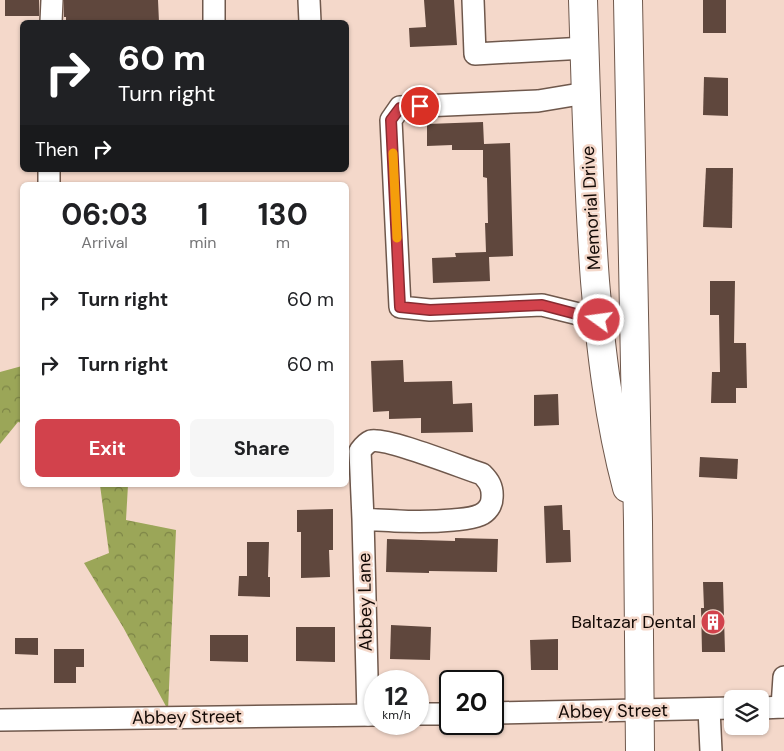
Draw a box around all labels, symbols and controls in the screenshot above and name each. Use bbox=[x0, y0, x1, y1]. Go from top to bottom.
text: 60 m bbox=[118, 35, 206, 81]
icon: right bbox=[35, 40, 100, 105]
text: Turn right bbox=[118, 79, 215, 108]
pin bbox=[399, 85, 441, 127]
icon: arrive bbox=[406, 92, 434, 120]
icon: right bbox=[88, 135, 116, 163]
text: Then bbox=[35, 137, 78, 162]
street label: Memorial Drive bbox=[576, 145, 606, 271]
text: 06:03 bbox=[61, 195, 148, 234]
text: 1 bbox=[197, 195, 208, 234]
text: 130 bbox=[258, 195, 308, 234]
text: Arrival bbox=[81, 232, 128, 253]
text: min bbox=[189, 232, 217, 253]
text: m bbox=[276, 232, 290, 253]
icon: right bbox=[35, 286, 63, 314]
text: Turn right bbox=[78, 287, 168, 312]
text: 60 m bbox=[287, 287, 334, 312]
position arrow bbox=[572, 293, 624, 345]
icon: right bbox=[35, 351, 63, 379]
text: Turn right bbox=[78, 352, 168, 377]
text: 60 m bbox=[287, 352, 334, 377]
button: Exit bbox=[35, 419, 180, 477]
button: Share bbox=[190, 419, 334, 477]
street label: Abbey Lane bbox=[352, 552, 378, 652]
building icon: Baltazar Dental bbox=[700, 609, 726, 635]
place label: Baltazar Dental bbox=[571, 610, 696, 634]
speed limit sign: 20 bbox=[439, 670, 504, 735]
text: 12 bbox=[385, 680, 408, 713]
map controls bbox=[724, 690, 769, 735]
button: layers bbox=[724, 690, 769, 735]
street label: Abbey Street bbox=[558, 698, 668, 724]
street label: Abbey Street bbox=[132, 704, 242, 730]
text: km/h bbox=[382, 707, 411, 723]

